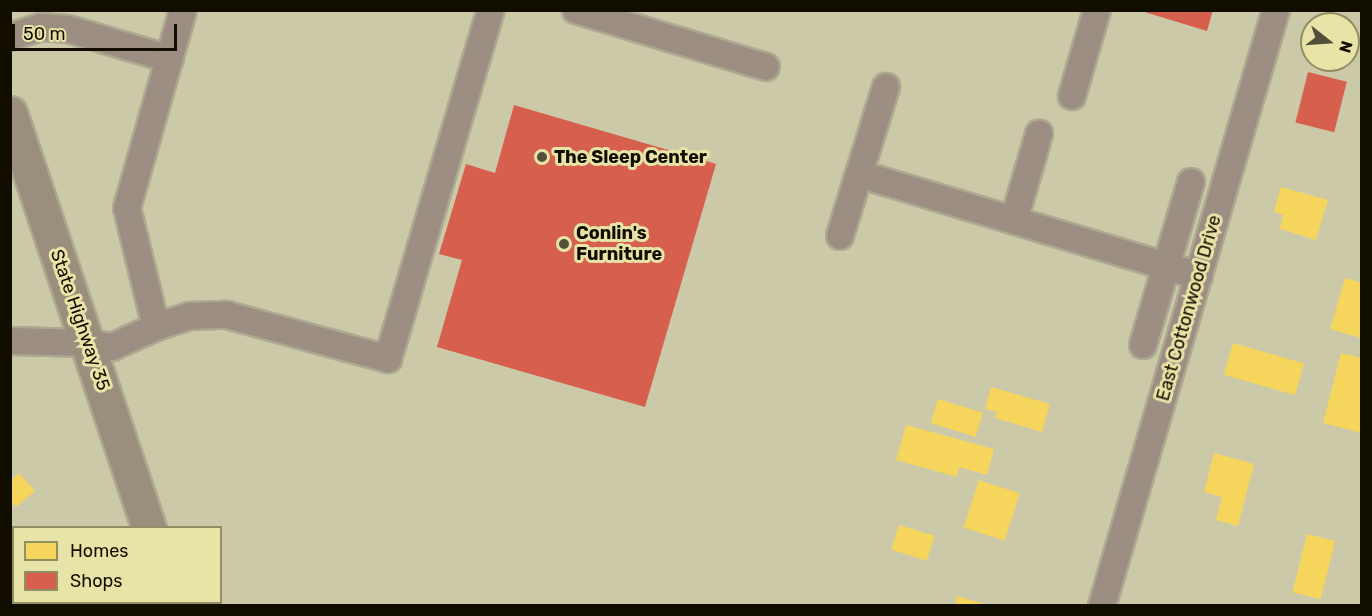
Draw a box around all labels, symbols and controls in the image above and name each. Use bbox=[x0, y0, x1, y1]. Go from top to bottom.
scale bar bbox=[15, 12, 180, 50]
north arrow bbox=[1300, 12, 1360, 72]
text: 50 m bbox=[23, 23, 66, 45]
text: N bbox=[1335, 39, 1357, 55]
place label: The Sleep Center bbox=[554, 146, 707, 168]
marker: The Sleep Center bbox=[535, 150, 549, 164]
street label: East Cottonwood Drive bbox=[1152, 213, 1226, 403]
place label: Conlin's Furniture bbox=[576, 223, 662, 266]
marker: Conlin's Furniture bbox=[557, 237, 571, 251]
street label: State Highway 35 bbox=[46, 246, 114, 394]
legend bbox=[12, 526, 222, 604]
text: Homes bbox=[70, 540, 128, 562]
text: Shops bbox=[70, 570, 122, 592]

